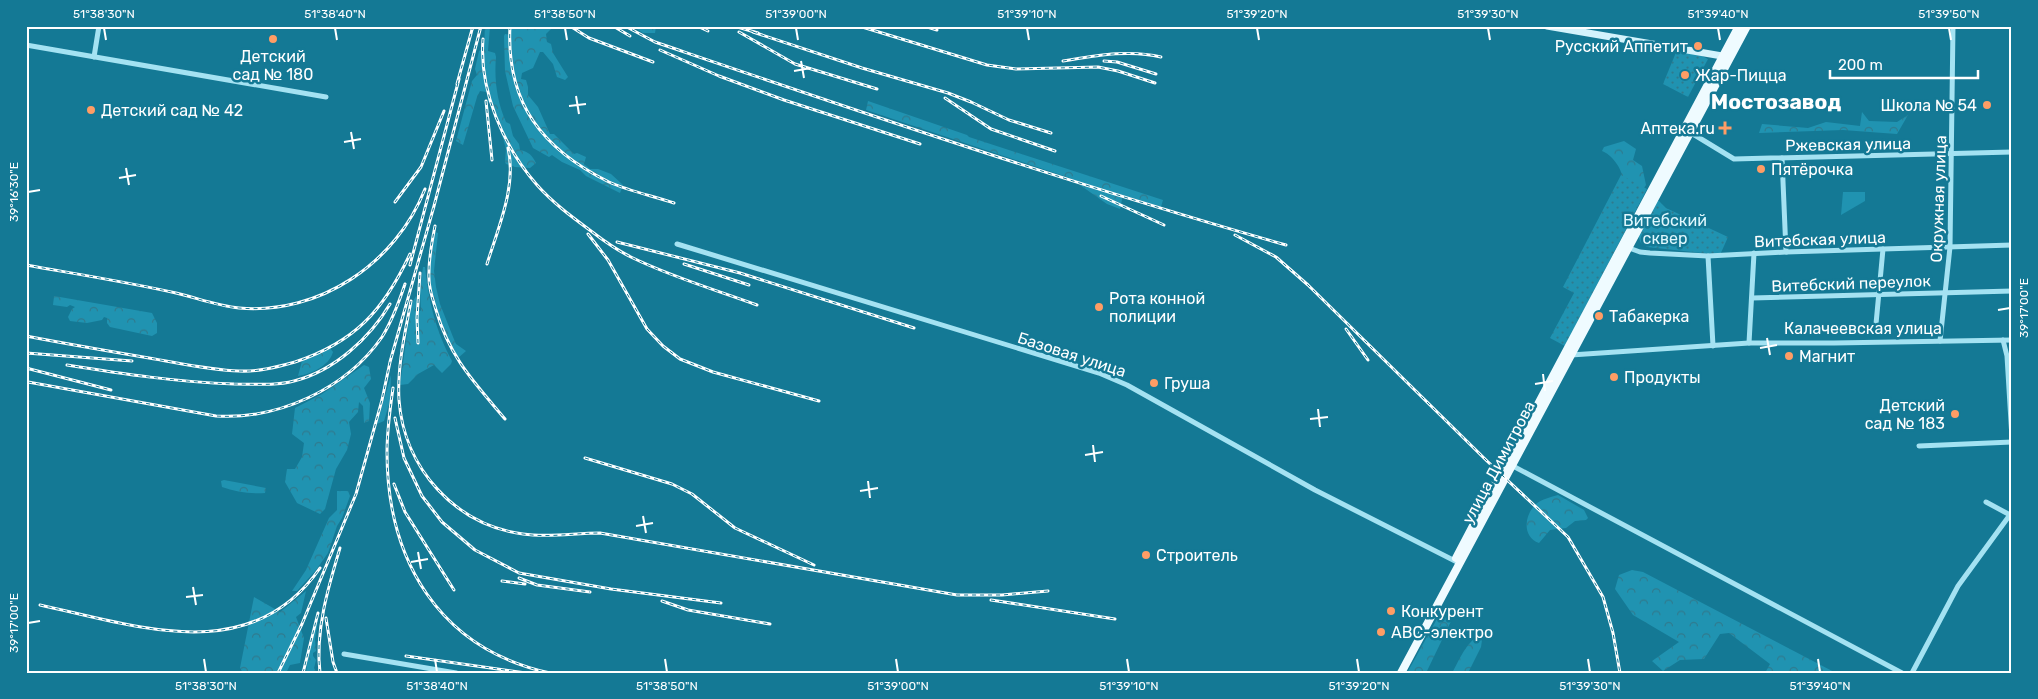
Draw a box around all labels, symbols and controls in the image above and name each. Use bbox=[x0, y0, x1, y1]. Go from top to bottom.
text: 51°38'30"N bbox=[73, 7, 135, 21]
text: 51°38'40"N bbox=[304, 7, 366, 21]
text: 51°38'50"N bbox=[534, 7, 596, 21]
text: 51°39'00"N bbox=[765, 7, 827, 21]
text: 51°39'10"N bbox=[997, 7, 1057, 21]
text: 51°39'20"N bbox=[1226, 7, 1288, 21]
text: 51°39'30"N bbox=[1457, 7, 1519, 21]
text: 51°39'40"N bbox=[1688, 7, 1748, 21]
text: 51°39'50"N bbox=[1918, 7, 1980, 21]
marker: Детский сад № 180 bbox=[267, 33, 279, 45]
place label: Русский Аппетит bbox=[1555, 37, 1688, 56]
marker: Русский Аппетит bbox=[1692, 40, 1704, 52]
place label: Детский сад № 180 bbox=[233, 47, 313, 84]
scale bar bbox=[1830, 48, 1978, 80]
text: 200 m bbox=[1838, 56, 1883, 74]
place label: Жар-Пицца bbox=[1695, 66, 1787, 85]
marker: Жар-Пицца bbox=[1679, 69, 1691, 81]
district label: Мостозавод bbox=[1711, 89, 1841, 114]
place label: Школа № 54 bbox=[1881, 96, 1977, 115]
marker: Школа № 54 bbox=[1981, 99, 1993, 111]
place label: Детский сад № 42 bbox=[101, 101, 243, 120]
marker: Детский сад № 42 bbox=[85, 104, 97, 116]
place label: Аптека.ru bbox=[1641, 119, 1715, 138]
marker: Аптека.ru bbox=[1719, 122, 1731, 134]
street label: Ржевская улица bbox=[1785, 134, 1911, 155]
street label: Окружная улица bbox=[1927, 135, 1950, 263]
place label: Пятёрочка bbox=[1771, 160, 1853, 179]
text: 39°16'30"E bbox=[7, 162, 21, 222]
marker: Пятёрочка bbox=[1755, 163, 1767, 175]
park label: Витебский сквер bbox=[1623, 211, 1707, 248]
street label: Витебская улица bbox=[1754, 228, 1886, 251]
street label: Витебский переулок bbox=[1771, 271, 1932, 296]
text: 39°17'00"E bbox=[2017, 278, 2031, 338]
place label: Рота конной полиции bbox=[1109, 289, 1205, 326]
marker: Рота конной полиции bbox=[1093, 301, 1105, 313]
place label: Табакерка bbox=[1609, 307, 1689, 326]
marker: Табакерка bbox=[1593, 310, 1605, 322]
street label: Калачеевская улица bbox=[1784, 319, 1942, 338]
street label: Базовая улица bbox=[1015, 328, 1128, 381]
place label: Магнит bbox=[1799, 347, 1855, 366]
marker: Магнит bbox=[1783, 350, 1795, 362]
place label: Продукты bbox=[1624, 368, 1701, 387]
marker: Продукты bbox=[1608, 371, 1620, 383]
place label: Груша bbox=[1164, 374, 1210, 393]
marker: Груша bbox=[1148, 377, 1160, 389]
place label: Детский сад № 183 bbox=[1865, 396, 1945, 433]
street label: улица Димитрова bbox=[1458, 398, 1539, 527]
marker: Детский сад № 183 bbox=[1949, 408, 1961, 420]
place label: Строитель bbox=[1156, 546, 1238, 565]
marker: Строитель bbox=[1140, 549, 1152, 561]
text: 39°17'00"E bbox=[7, 593, 21, 653]
place label: Конкурент bbox=[1401, 602, 1483, 621]
marker: Конкурент bbox=[1385, 605, 1397, 617]
place label: АВС-электро bbox=[1391, 623, 1493, 642]
marker: АВС-электро bbox=[1375, 626, 1387, 638]
text: 51°38'30"N bbox=[175, 679, 237, 693]
text: 51°38'40"N bbox=[406, 679, 468, 693]
text: 51°38'50"N bbox=[636, 679, 698, 693]
text: 51°39'00"N bbox=[867, 679, 929, 693]
text: 51°39'10"N bbox=[1099, 679, 1159, 693]
text: 51°39'20"N bbox=[1328, 679, 1390, 693]
text: 51°39'30"N bbox=[1559, 679, 1621, 693]
text: 51°39'40"N bbox=[1790, 679, 1850, 693]

